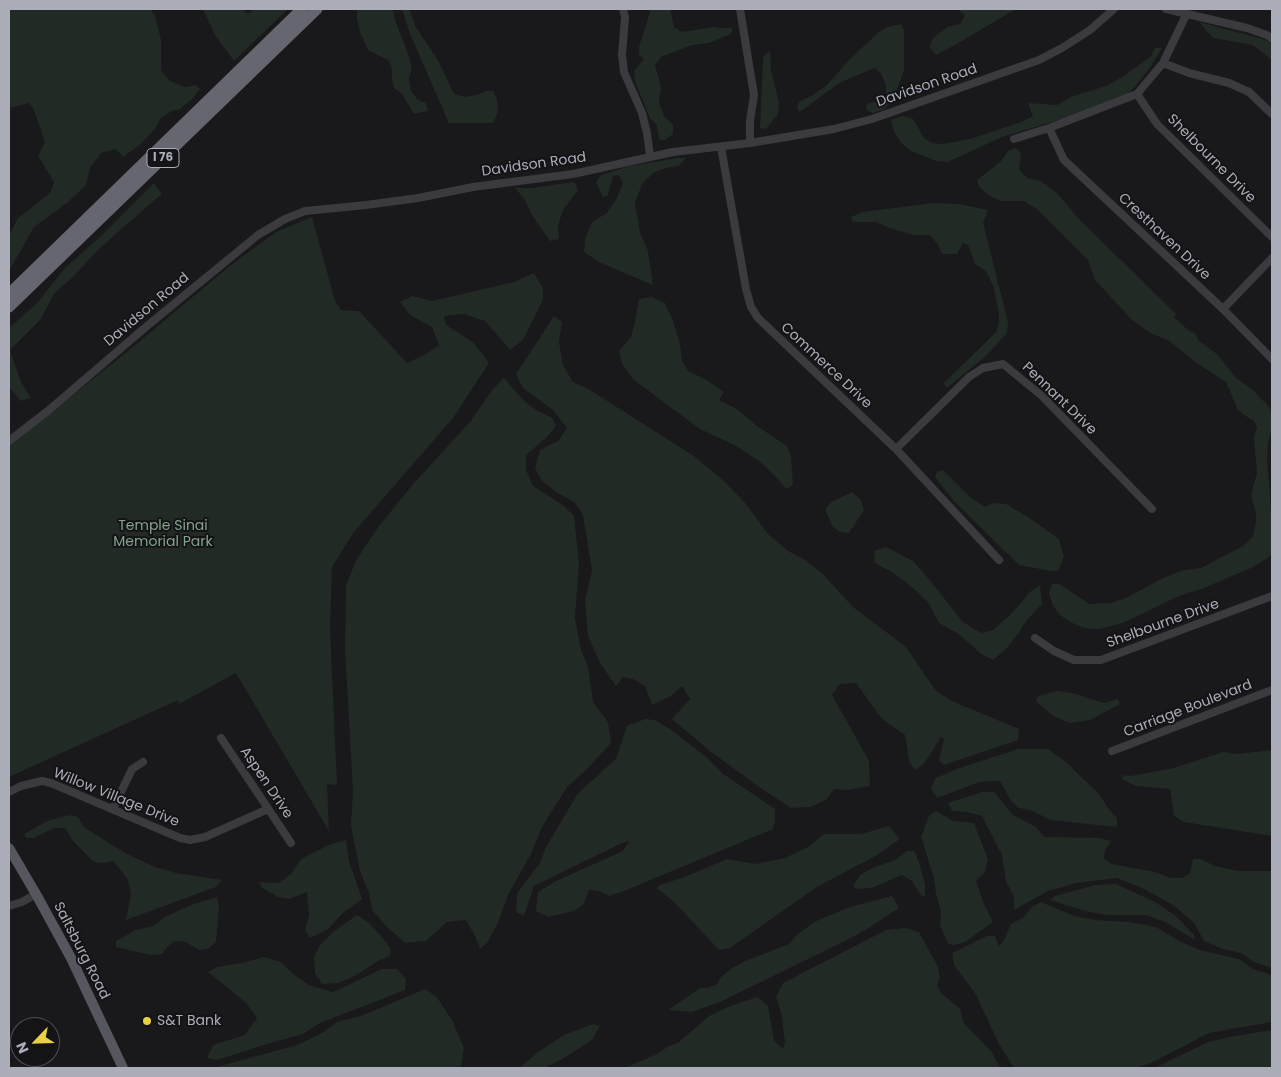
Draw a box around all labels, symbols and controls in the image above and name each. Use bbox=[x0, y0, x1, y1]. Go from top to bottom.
street label: Davidson Road bbox=[874, 61, 980, 111]
street label: Shelbourne Drive bbox=[1163, 111, 1259, 207]
road number: I 76 bbox=[147, 148, 179, 168]
street label: Davidson Road bbox=[481, 149, 587, 181]
street label: Cresthaven Drive bbox=[1114, 190, 1214, 284]
street label: Davidson Road bbox=[101, 270, 193, 350]
street label: Commerce Drive bbox=[777, 319, 875, 413]
street label: Pennant Drive bbox=[1018, 359, 1100, 439]
park label: Temple Sinai Memorial Park bbox=[113, 518, 213, 550]
street label: Shelbourne Drive bbox=[1105, 596, 1221, 652]
street label: Carriage Boulevard bbox=[1121, 677, 1255, 741]
street label: Aspen Drive bbox=[236, 744, 296, 822]
street label: Willow Village Drive bbox=[51, 765, 181, 831]
street label: Saltsburg Road bbox=[49, 900, 113, 1002]
place label: S&T Bank bbox=[157, 1013, 221, 1029]
marker: S&T Bank bbox=[141, 1015, 153, 1027]
north arrow bbox=[10, 1017, 60, 1067]
text: N bbox=[11, 1039, 33, 1057]

